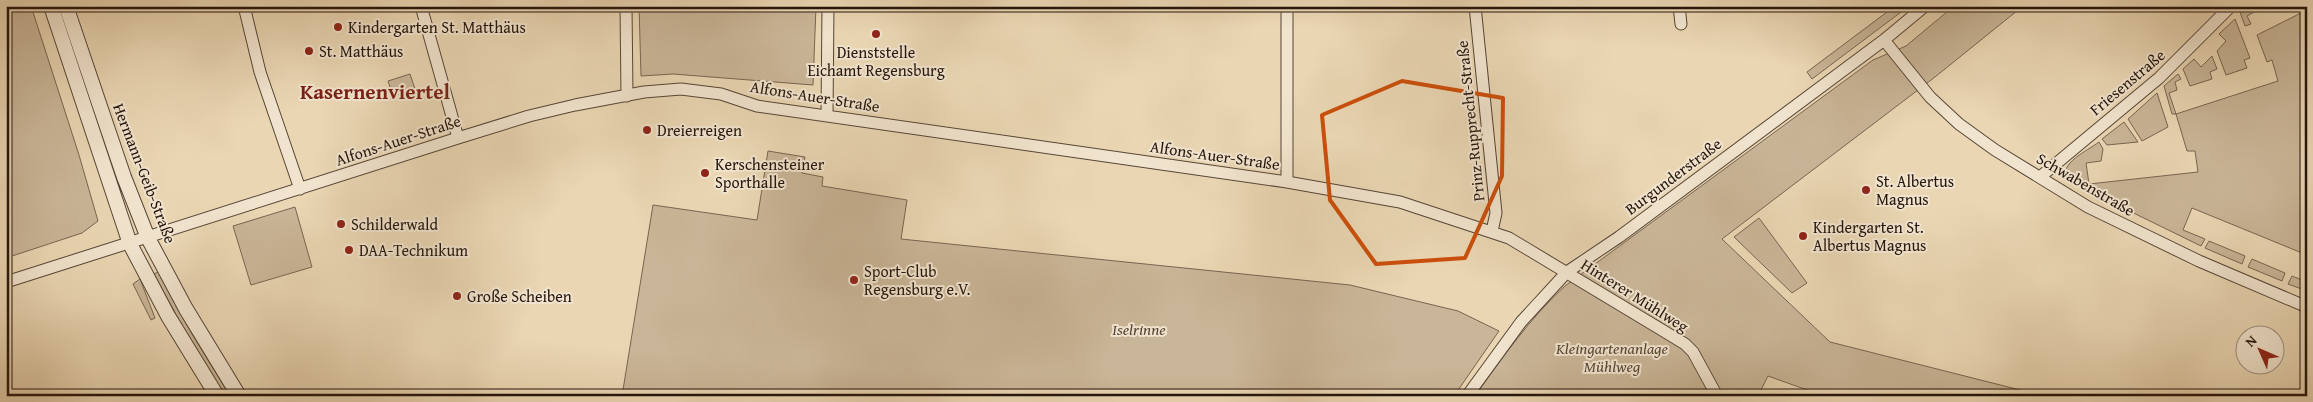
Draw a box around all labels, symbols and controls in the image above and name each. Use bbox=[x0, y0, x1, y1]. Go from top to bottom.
place label: Kindergarten St. Matthäus bbox=[348, 15, 526, 39]
marker: Kindergarten St. Matthäus bbox=[332, 21, 344, 33]
marker: Dienststelle Eichamt Regensburg bbox=[870, 28, 882, 40]
place label: St. Matthäus bbox=[319, 39, 403, 63]
street label: Prinz-Rupprecht-Straße bbox=[1450, 39, 1490, 203]
place label: Dienststelle Eichamt Regensburg bbox=[807, 40, 945, 82]
street label: Friesenstraße bbox=[2084, 43, 2170, 121]
marker: St. Matthäus bbox=[303, 45, 315, 57]
street label: Alfons-Auer-Straße bbox=[749, 74, 881, 118]
district label: Kasernenviertel bbox=[300, 76, 451, 107]
street label: Hermann-Geib-Straße bbox=[107, 99, 183, 247]
street label: Alfons-Auer-Straße bbox=[332, 108, 464, 172]
place label: Dreierreigen bbox=[657, 118, 742, 142]
marker: Dreierreigen bbox=[641, 124, 653, 136]
street label: Burgunderstraße bbox=[1620, 132, 1726, 220]
street label: Alfons-Auer-Straße bbox=[1149, 134, 1281, 176]
street label: Schwabenstraße bbox=[2032, 146, 2140, 222]
place label: Kerschensteiner Sporthalle bbox=[715, 152, 825, 194]
marker: Kerschensteiner Sporthalle bbox=[699, 167, 711, 179]
place label: St. Albertus Magnus bbox=[1876, 169, 1954, 211]
marker: St. Albertus Magnus bbox=[1860, 184, 1872, 196]
place label: Schilderwald bbox=[351, 212, 438, 236]
place label: Kindergarten St. Albertus Magnus bbox=[1813, 215, 1926, 257]
marker: Schilderwald bbox=[335, 218, 347, 230]
marker: Kindergarten St. Albertus Magnus bbox=[1797, 230, 1809, 242]
place label: DAA-Technikum bbox=[359, 238, 468, 262]
marker: DAA-Technikum bbox=[343, 244, 355, 256]
street label: Hinterer Mühlweg bbox=[1576, 252, 1694, 338]
place label: Sport-Club Regensburg e.V. bbox=[864, 259, 970, 301]
marker: Sport-Club Regensburg e.V. bbox=[848, 274, 860, 286]
place label: Große Scheiben bbox=[467, 284, 572, 308]
marker: Große Scheiben bbox=[451, 290, 463, 302]
park label: Iselrinne bbox=[1112, 317, 1166, 341]
north arrow bbox=[2236, 324, 2286, 374]
text: N bbox=[2240, 330, 2262, 351]
park label: Kleingartenanlage Mühlweg bbox=[1555, 336, 1669, 378]

